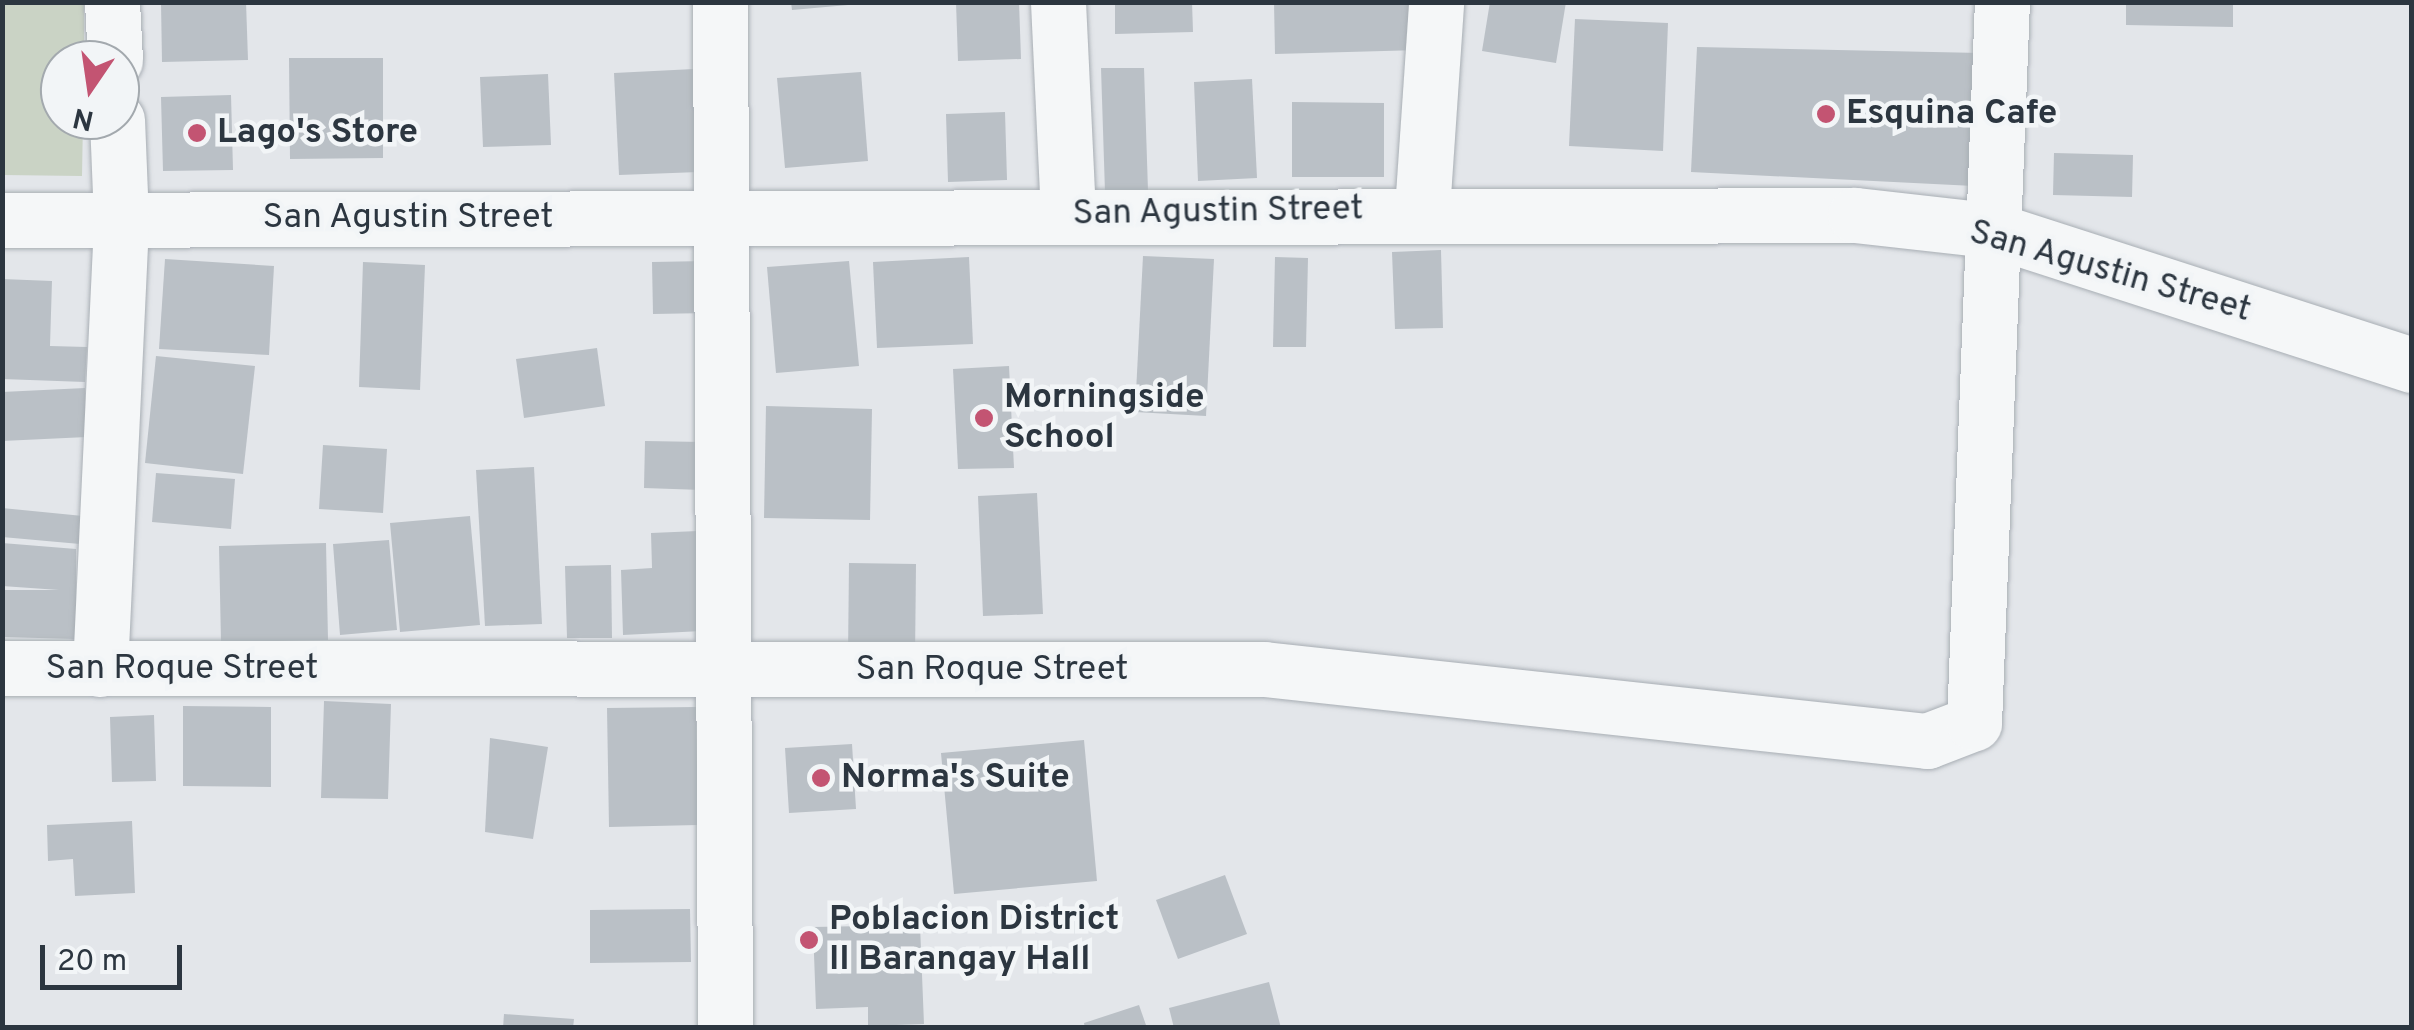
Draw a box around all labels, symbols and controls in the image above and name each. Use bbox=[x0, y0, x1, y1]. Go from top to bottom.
north arrow bbox=[40, 40, 140, 140]
place label: Esquina Cafe bbox=[1846, 93, 2057, 135]
text: N bbox=[70, 97, 98, 137]
marker: Esquina Cafe bbox=[1815, 103, 1837, 125]
place label: Lago's Store bbox=[217, 112, 418, 154]
marker: Lago's Store bbox=[186, 122, 208, 144]
street label: San Agustin Street bbox=[1071, 188, 1365, 236]
street label: San Agustin Street bbox=[262, 197, 554, 239]
street label: San Agustin Street bbox=[1964, 212, 2256, 332]
place label: Morningside School bbox=[1004, 377, 1205, 459]
marker: Morningside School bbox=[973, 407, 995, 429]
street label: San Roque Street bbox=[46, 648, 318, 690]
street label: San Roque Street bbox=[856, 649, 1128, 691]
place label: Norma's Suite bbox=[841, 757, 1070, 799]
marker: Norma's Suite bbox=[810, 767, 832, 789]
place label: Poblacion District II Barangay Hall bbox=[829, 899, 1119, 981]
scale bar bbox=[45, 925, 188, 987]
marker: Poblacion District II Barangay Hall bbox=[798, 929, 820, 951]
text: 20 m bbox=[57, 944, 127, 981]

